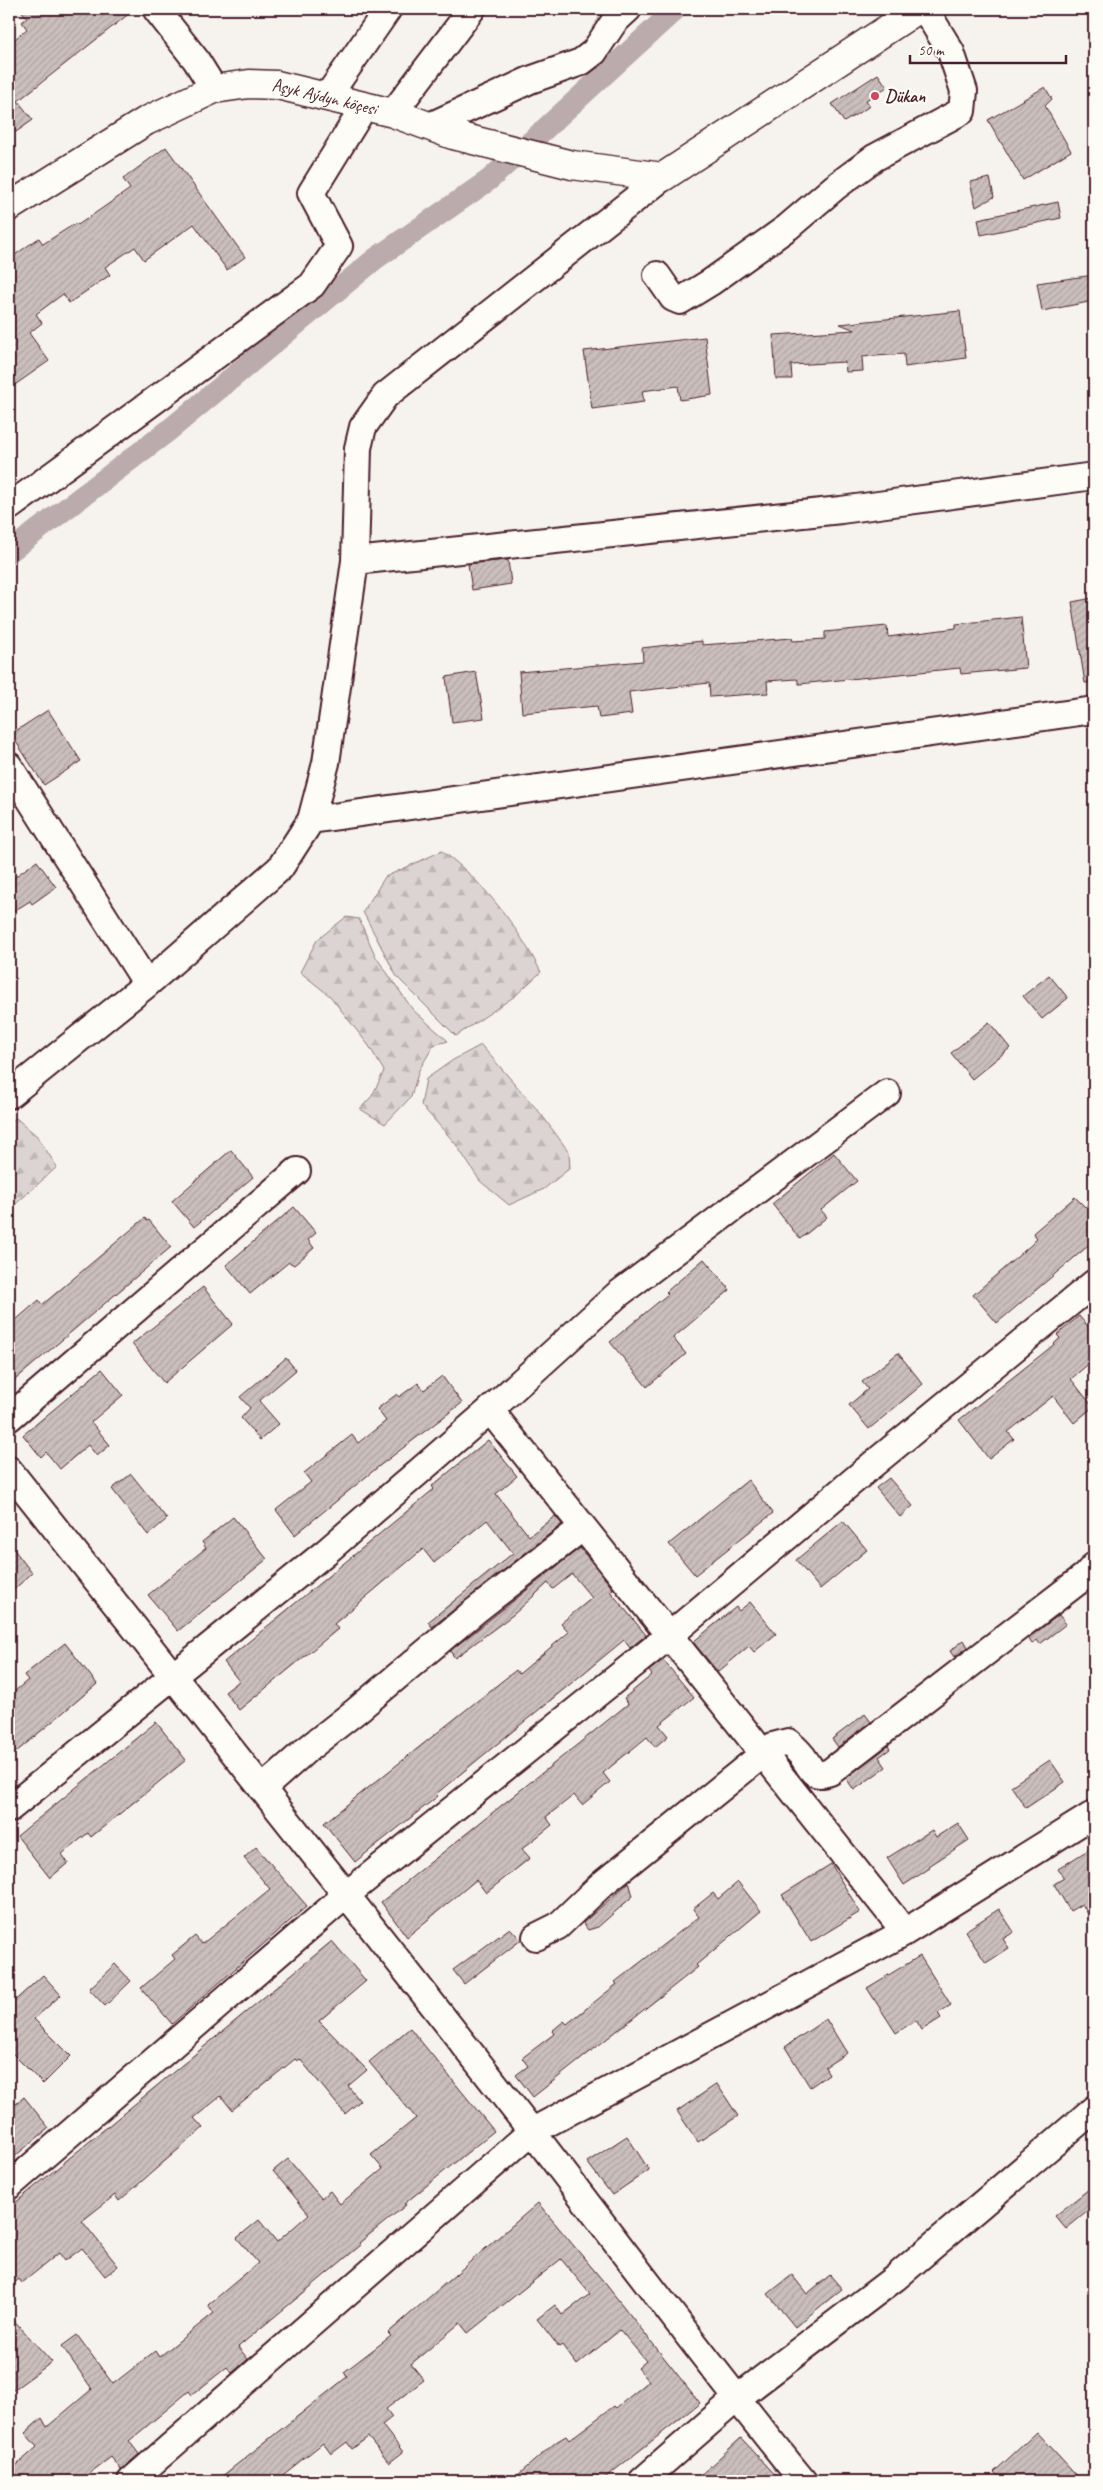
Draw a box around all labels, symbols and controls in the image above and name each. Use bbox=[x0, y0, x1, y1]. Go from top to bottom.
scale bar bbox=[910, 32, 1067, 64]
text: 50 m bbox=[918, 41, 945, 60]
street label: Aşyk Aýdyn köçesi bbox=[271, 74, 382, 120]
place label: Dükan bbox=[885, 85, 926, 107]
marker: Dükan bbox=[869, 90, 881, 102]

